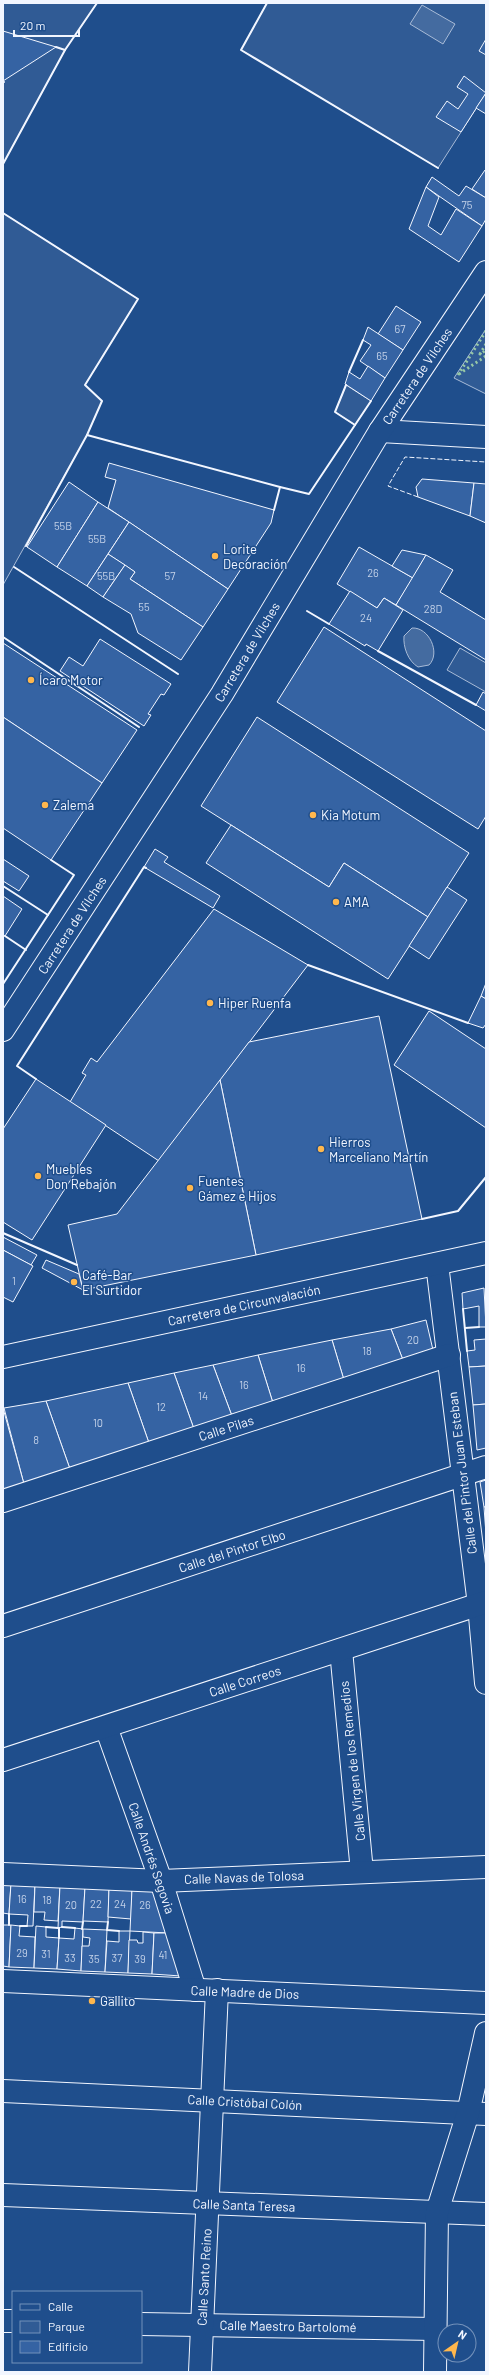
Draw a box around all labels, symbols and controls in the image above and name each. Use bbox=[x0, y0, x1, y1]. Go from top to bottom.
scale bar bbox=[14, 12, 79, 38]
text: 20 m bbox=[20, 18, 46, 32]
house number: 75 bbox=[462, 198, 473, 211]
house number: 67 bbox=[395, 322, 405, 335]
street label: Carretera de Vilches bbox=[379, 325, 455, 427]
house number: 65 bbox=[376, 349, 388, 362]
house number: 55B bbox=[54, 519, 72, 532]
house number: 55B bbox=[88, 532, 106, 545]
place label: Lorite Decoración bbox=[223, 541, 287, 572]
marker: Lorite Decoración bbox=[210, 551, 220, 561]
house number: 26 bbox=[367, 566, 379, 579]
house number: 55B bbox=[97, 569, 115, 582]
house number: 57 bbox=[165, 569, 175, 582]
street label: Carretera de Vilches bbox=[211, 599, 283, 705]
house number: 55 bbox=[138, 600, 150, 613]
house number: 28D bbox=[424, 602, 442, 615]
house number: 24 bbox=[360, 611, 372, 624]
place label: Ícaro Motor bbox=[39, 672, 103, 688]
marker: Ícaro Motor bbox=[26, 675, 36, 685]
place label: Zalema bbox=[53, 797, 94, 813]
marker: Zalema bbox=[40, 800, 50, 810]
place label: Kia Motum bbox=[321, 807, 380, 823]
marker: Kia Motum bbox=[308, 810, 318, 820]
street label: Carretera de Vilches bbox=[34, 873, 110, 977]
place label: AMA bbox=[344, 894, 369, 910]
marker: AMA bbox=[331, 897, 341, 907]
place label: Hiper Ruenfa bbox=[218, 995, 291, 1011]
marker: Hiper Ruenfa bbox=[205, 998, 215, 1008]
place label: Hierros Marceliano Martín bbox=[329, 1134, 428, 1165]
marker: Hierros Marceliano Martín bbox=[316, 1144, 326, 1154]
place label: Muebles Don Rebajón bbox=[46, 1161, 116, 1192]
marker: Muebles Don Rebajón bbox=[33, 1171, 43, 1181]
place label: Fuentes Gámez e Hijos bbox=[198, 1173, 276, 1204]
marker: Fuentes Gámez e Hijos bbox=[185, 1183, 195, 1193]
place label: Café-Bar El Surtidor bbox=[82, 1267, 142, 1298]
house number: 1 bbox=[12, 1274, 16, 1287]
marker: Café-Bar El Surtidor bbox=[69, 1277, 79, 1287]
street label: Carretera de Circunvalación bbox=[166, 1281, 322, 1329]
house number: 20 bbox=[407, 1333, 419, 1346]
house number: 18 bbox=[362, 1344, 372, 1357]
house number: 16 bbox=[296, 1361, 306, 1374]
house number: 16 bbox=[239, 1378, 249, 1391]
house number: 14 bbox=[198, 1389, 208, 1402]
street label: Calle del Pintor Juan Esteban bbox=[444, 1391, 480, 1555]
house number: 12 bbox=[156, 1400, 166, 1413]
street label: Calle Pilas bbox=[196, 1412, 256, 1444]
house number: 10 bbox=[93, 1416, 103, 1429]
house number: 8 bbox=[33, 1433, 39, 1446]
street label: Calle del Pintor Elbo bbox=[176, 1526, 288, 1576]
street label: Calle Correos bbox=[207, 1662, 283, 1700]
street label: Calle Virgen de los Remedios bbox=[336, 1680, 368, 1842]
street label: Calle Andrés Segovia bbox=[125, 1800, 179, 1916]
street label: Calle Navas de Tolosa bbox=[184, 1867, 304, 1887]
house number: 16 bbox=[17, 1892, 27, 1905]
house number: 18 bbox=[42, 1893, 52, 1906]
house number: 22 bbox=[90, 1897, 102, 1910]
house number: 24 bbox=[114, 1897, 126, 1910]
house number: 20 bbox=[65, 1898, 77, 1911]
house number: 26 bbox=[139, 1898, 151, 1911]
house number: 29 bbox=[16, 1946, 28, 1959]
house number: 31 bbox=[41, 1947, 51, 1960]
house number: 41 bbox=[159, 1948, 167, 1961]
house number: 33 bbox=[64, 1951, 76, 1964]
house number: 37 bbox=[112, 1951, 122, 1964]
house number: 35 bbox=[88, 1952, 100, 1965]
house number: 39 bbox=[134, 1952, 146, 1965]
street label: Calle Madre de Dios bbox=[191, 1982, 299, 2002]
place label: Gallito bbox=[100, 1993, 135, 2009]
marker: Gallito bbox=[87, 1996, 97, 2006]
street label: Calle Cristóbal Colón bbox=[187, 2091, 303, 2113]
street label: Calle Santa Teresa bbox=[192, 2195, 296, 2215]
street label: Calle Santo Reino bbox=[193, 2228, 215, 2326]
legend bbox=[12, 2291, 142, 2363]
text: Calle bbox=[48, 2299, 73, 2313]
street label: Calle Maestro Bartolomé bbox=[219, 2317, 357, 2335]
text: Parque bbox=[48, 2319, 85, 2333]
north arrow bbox=[437, 2323, 477, 2363]
text: N bbox=[456, 2327, 470, 2342]
text: Edificio bbox=[48, 2339, 88, 2353]

